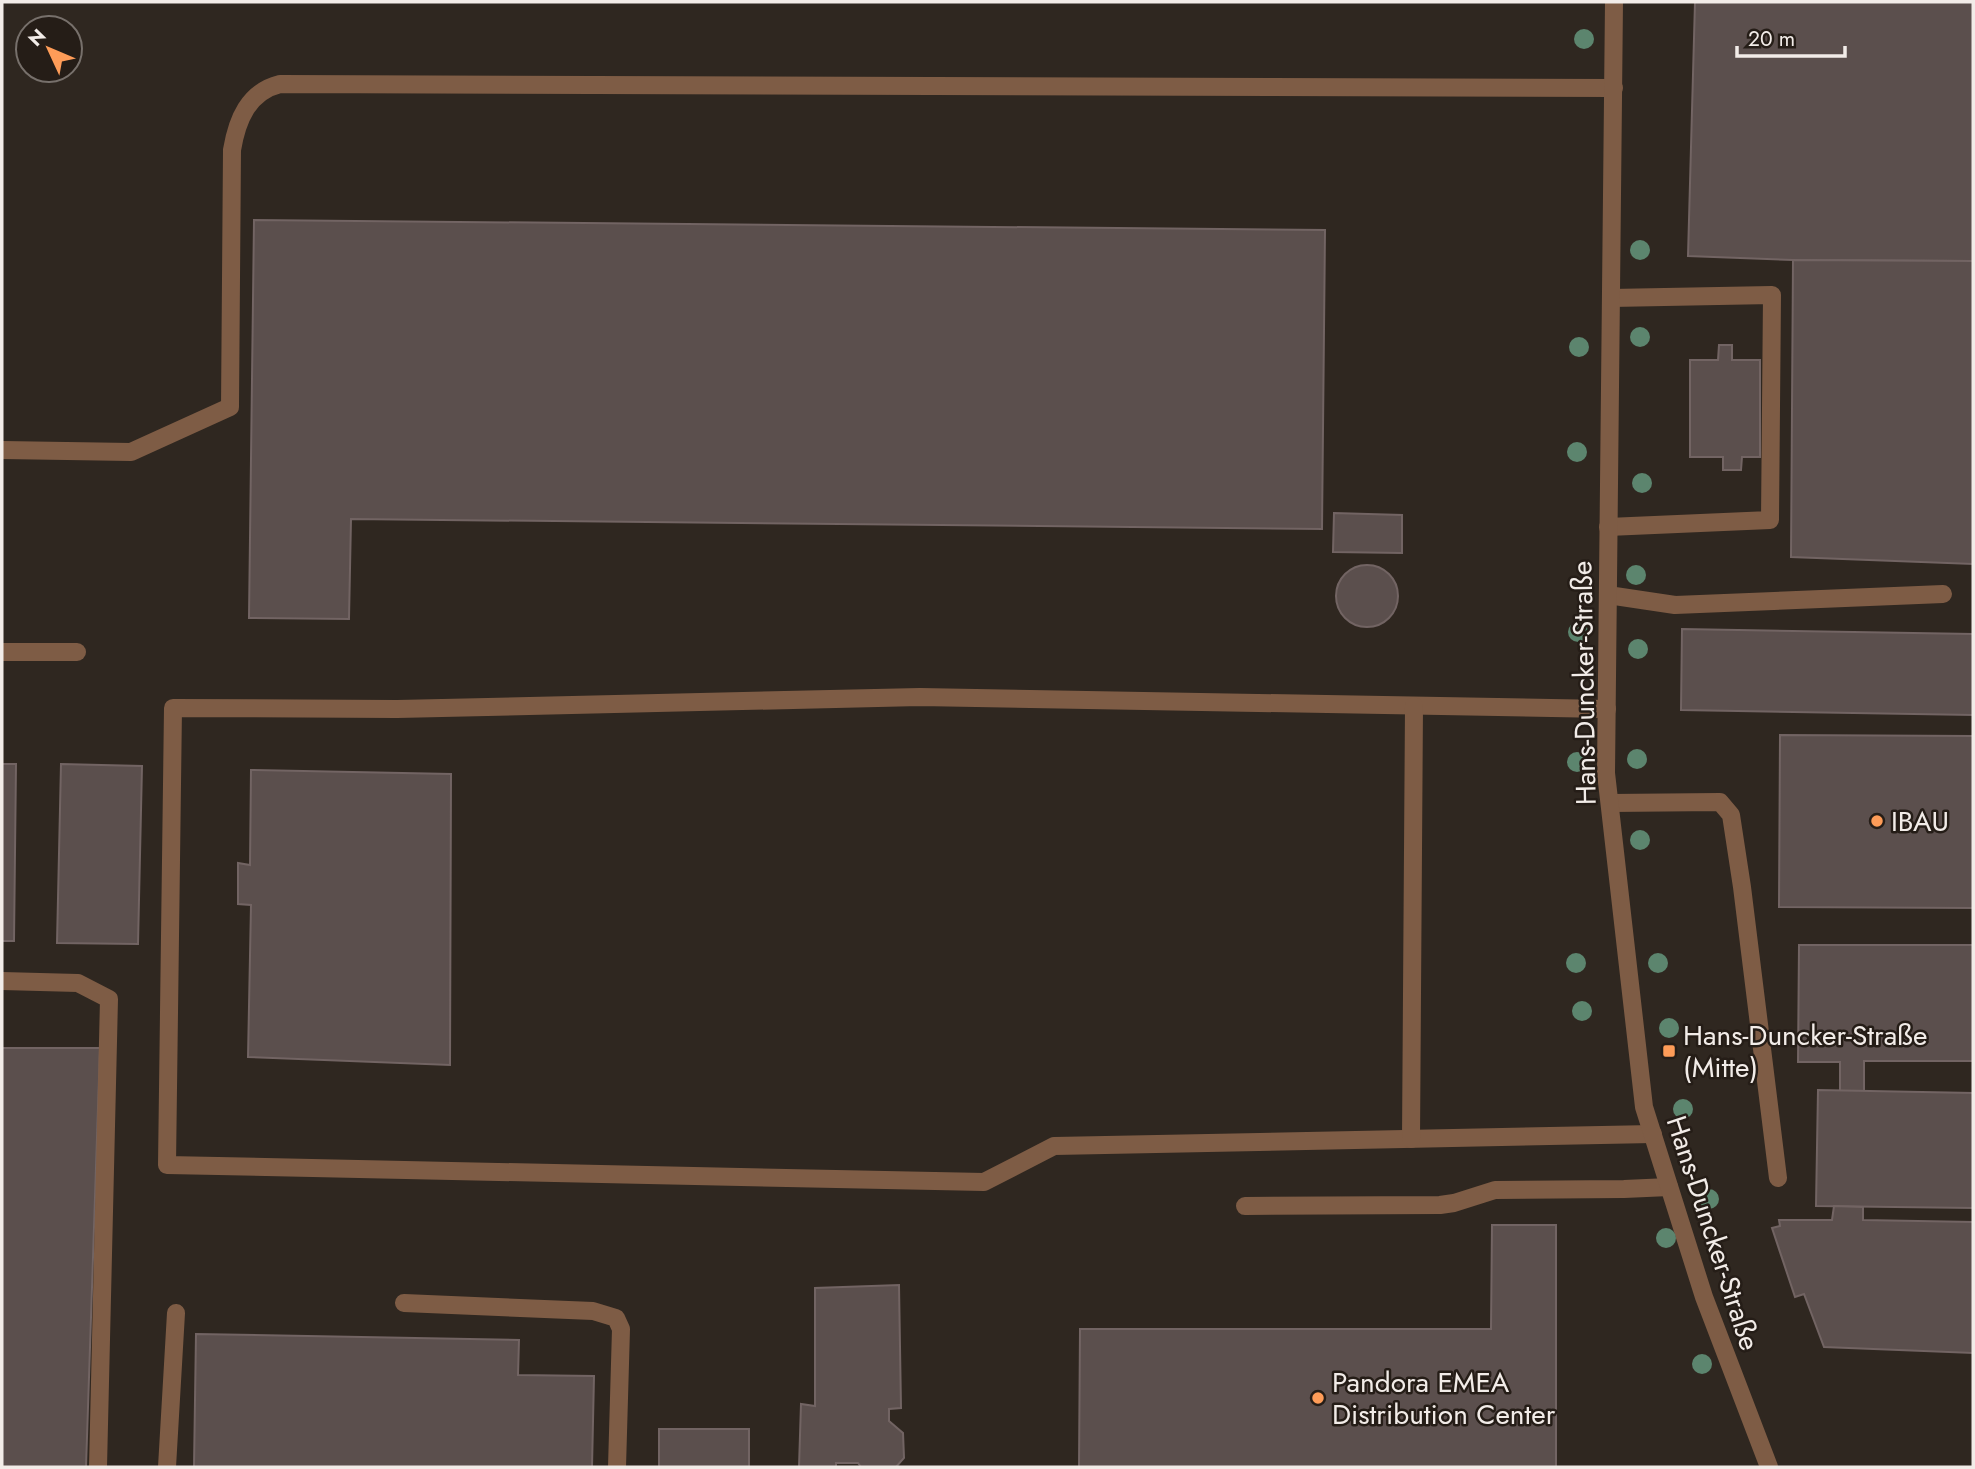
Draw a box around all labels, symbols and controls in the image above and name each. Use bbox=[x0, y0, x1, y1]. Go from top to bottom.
north arrow bbox=[14, 14, 84, 84]
scale bar bbox=[1737, 14, 1846, 58]
text: N bbox=[22, 23, 52, 52]
text: 20 m bbox=[1748, 24, 1795, 54]
street label: Hans-Duncker-Straße bbox=[1561, 560, 1607, 806]
place label: IBAU bbox=[1891, 801, 1949, 842]
marker: IBAU bbox=[1869, 813, 1885, 829]
place label: Hans-Duncker-Straße (Mitte) bbox=[1683, 1015, 1927, 1088]
marker: Hans-Duncker-Straße (Mitte) bbox=[1661, 1043, 1677, 1059]
street label: Hans-Duncker-Straße bbox=[1656, 1110, 1770, 1356]
place label: Pandora EMEA Distribution Center bbox=[1332, 1362, 1556, 1435]
marker: Pandora EMEA Distribution Center bbox=[1310, 1390, 1326, 1406]

